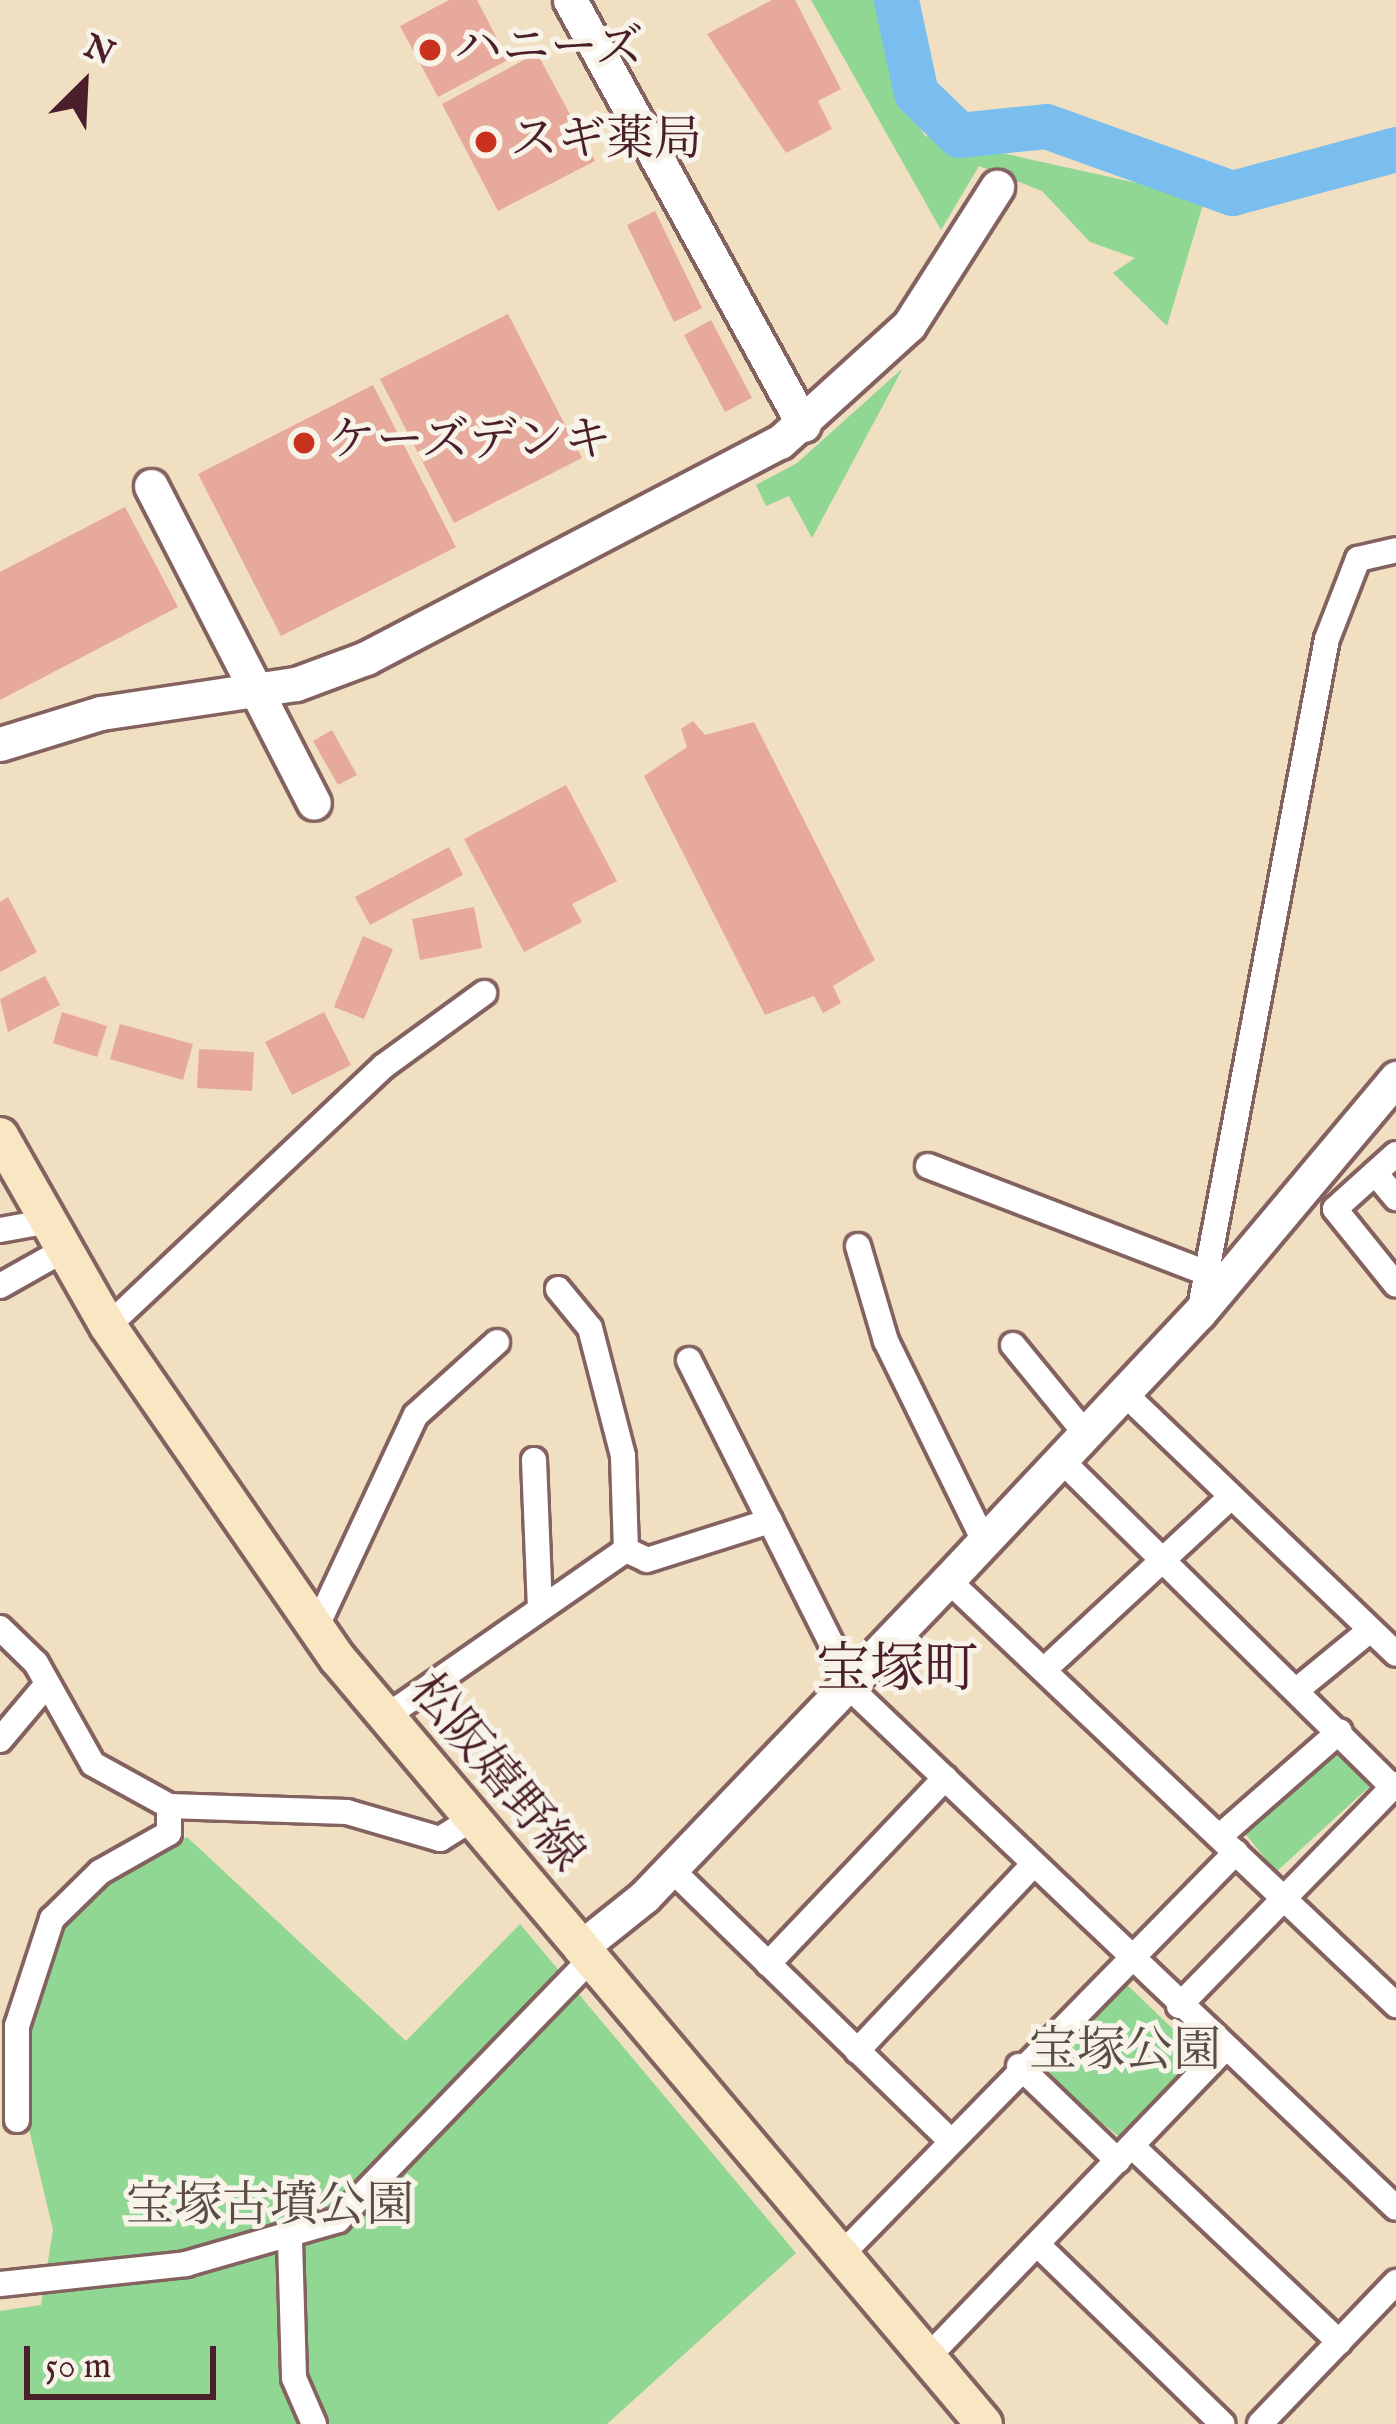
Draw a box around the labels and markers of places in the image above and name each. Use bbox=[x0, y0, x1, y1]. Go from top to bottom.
place label: ハニーズ bbox=[454, 21, 646, 79]
marker: ハニーズ bbox=[417, 37, 443, 63]
place label: スギ薬局 bbox=[510, 113, 702, 171]
marker: スギ薬局 bbox=[473, 129, 499, 155]
place label: ケーズデンキ bbox=[328, 414, 616, 472]
marker: ケーズデンキ bbox=[291, 430, 317, 456]

